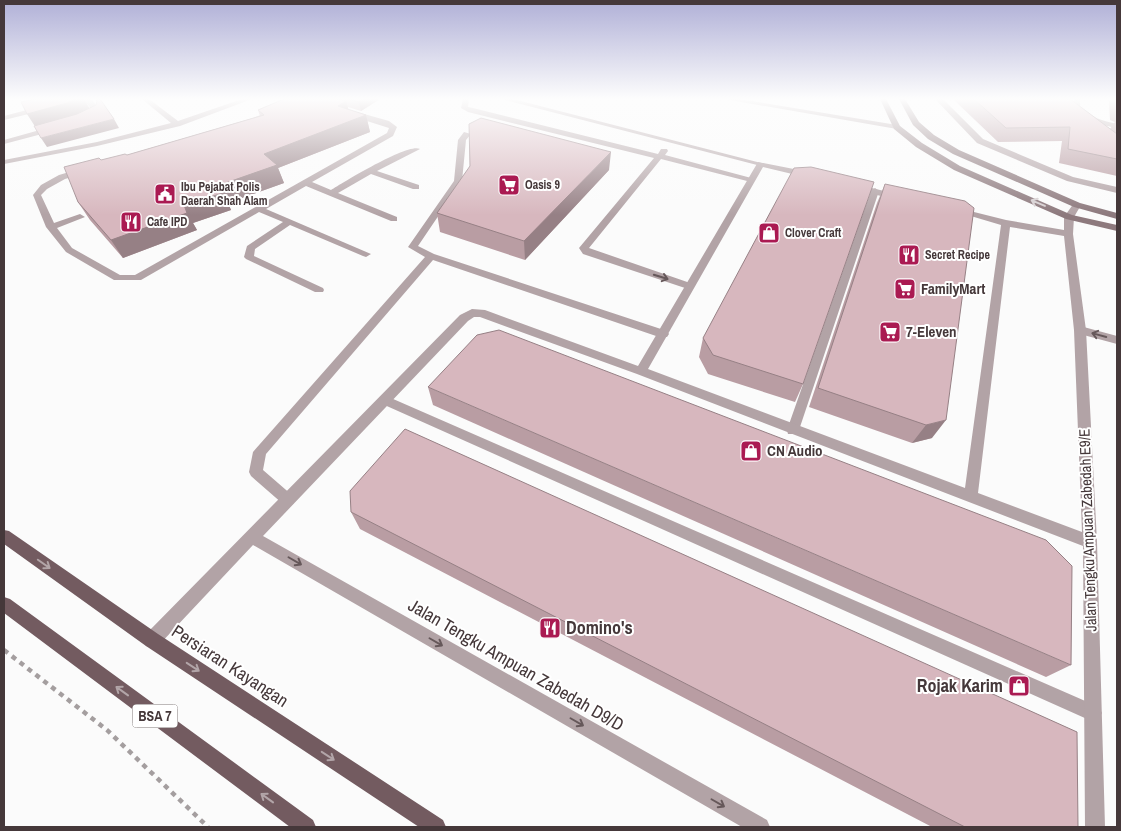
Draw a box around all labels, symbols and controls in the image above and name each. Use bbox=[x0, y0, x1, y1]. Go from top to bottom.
supermarket icon: Oasis 9 bbox=[497, 173, 521, 197]
place label: Oasis 9 bbox=[525, 177, 561, 193]
place label: Ibu Pejabat Polis Daerah Shah Alam bbox=[181, 179, 268, 209]
public building icon: Ibu Pejabat Polis Daerah Shah Alam bbox=[153, 182, 177, 206]
one-way arrow bbox=[1031, 198, 1046, 207]
restaurant icon: Cafe IPD bbox=[119, 210, 143, 234]
place label: Cafe IPD bbox=[147, 214, 187, 230]
shop icon: Clover Craft bbox=[757, 221, 781, 245]
place label: Clover Craft bbox=[785, 225, 842, 241]
restaurant icon: Secret Recipe bbox=[897, 243, 921, 267]
place label: Secret Recipe bbox=[925, 247, 991, 263]
one-way arrow bbox=[652, 273, 668, 283]
supermarket icon: FamilyMart bbox=[893, 277, 917, 301]
place label: FamilyMart bbox=[921, 278, 985, 299]
supermarket icon: 7-Eleven bbox=[878, 320, 902, 344]
place label: 7-Eleven bbox=[906, 321, 957, 342]
one-way arrow bbox=[1091, 329, 1107, 339]
street label: Jalan Tengku Ampuan Zabedah E9/E bbox=[1073, 428, 1102, 632]
shop icon: CN Audio bbox=[739, 439, 763, 463]
place label: CN Audio bbox=[767, 440, 823, 461]
one-way arrow bbox=[287, 556, 301, 566]
one-way arrow bbox=[37, 559, 51, 569]
street label: Jalan Tengku Ampuan Zabedah D9/D bbox=[404, 592, 629, 737]
place label: Domino's bbox=[566, 615, 633, 640]
restaurant icon: Domino's bbox=[538, 616, 562, 640]
street label: Persiaran Kayangan bbox=[167, 618, 294, 713]
one-way arrow bbox=[428, 637, 442, 647]
one-way arrow bbox=[185, 662, 199, 672]
place label: Rojak Karim bbox=[917, 673, 1003, 698]
shop icon: Rojak Karim bbox=[1007, 674, 1031, 698]
one-way arrow bbox=[115, 686, 129, 696]
road number: BSA 7 bbox=[132, 704, 178, 728]
one-way arrow bbox=[569, 718, 583, 728]
one-way arrow bbox=[321, 751, 335, 761]
one-way arrow bbox=[260, 793, 274, 803]
one-way arrow bbox=[710, 799, 724, 809]

